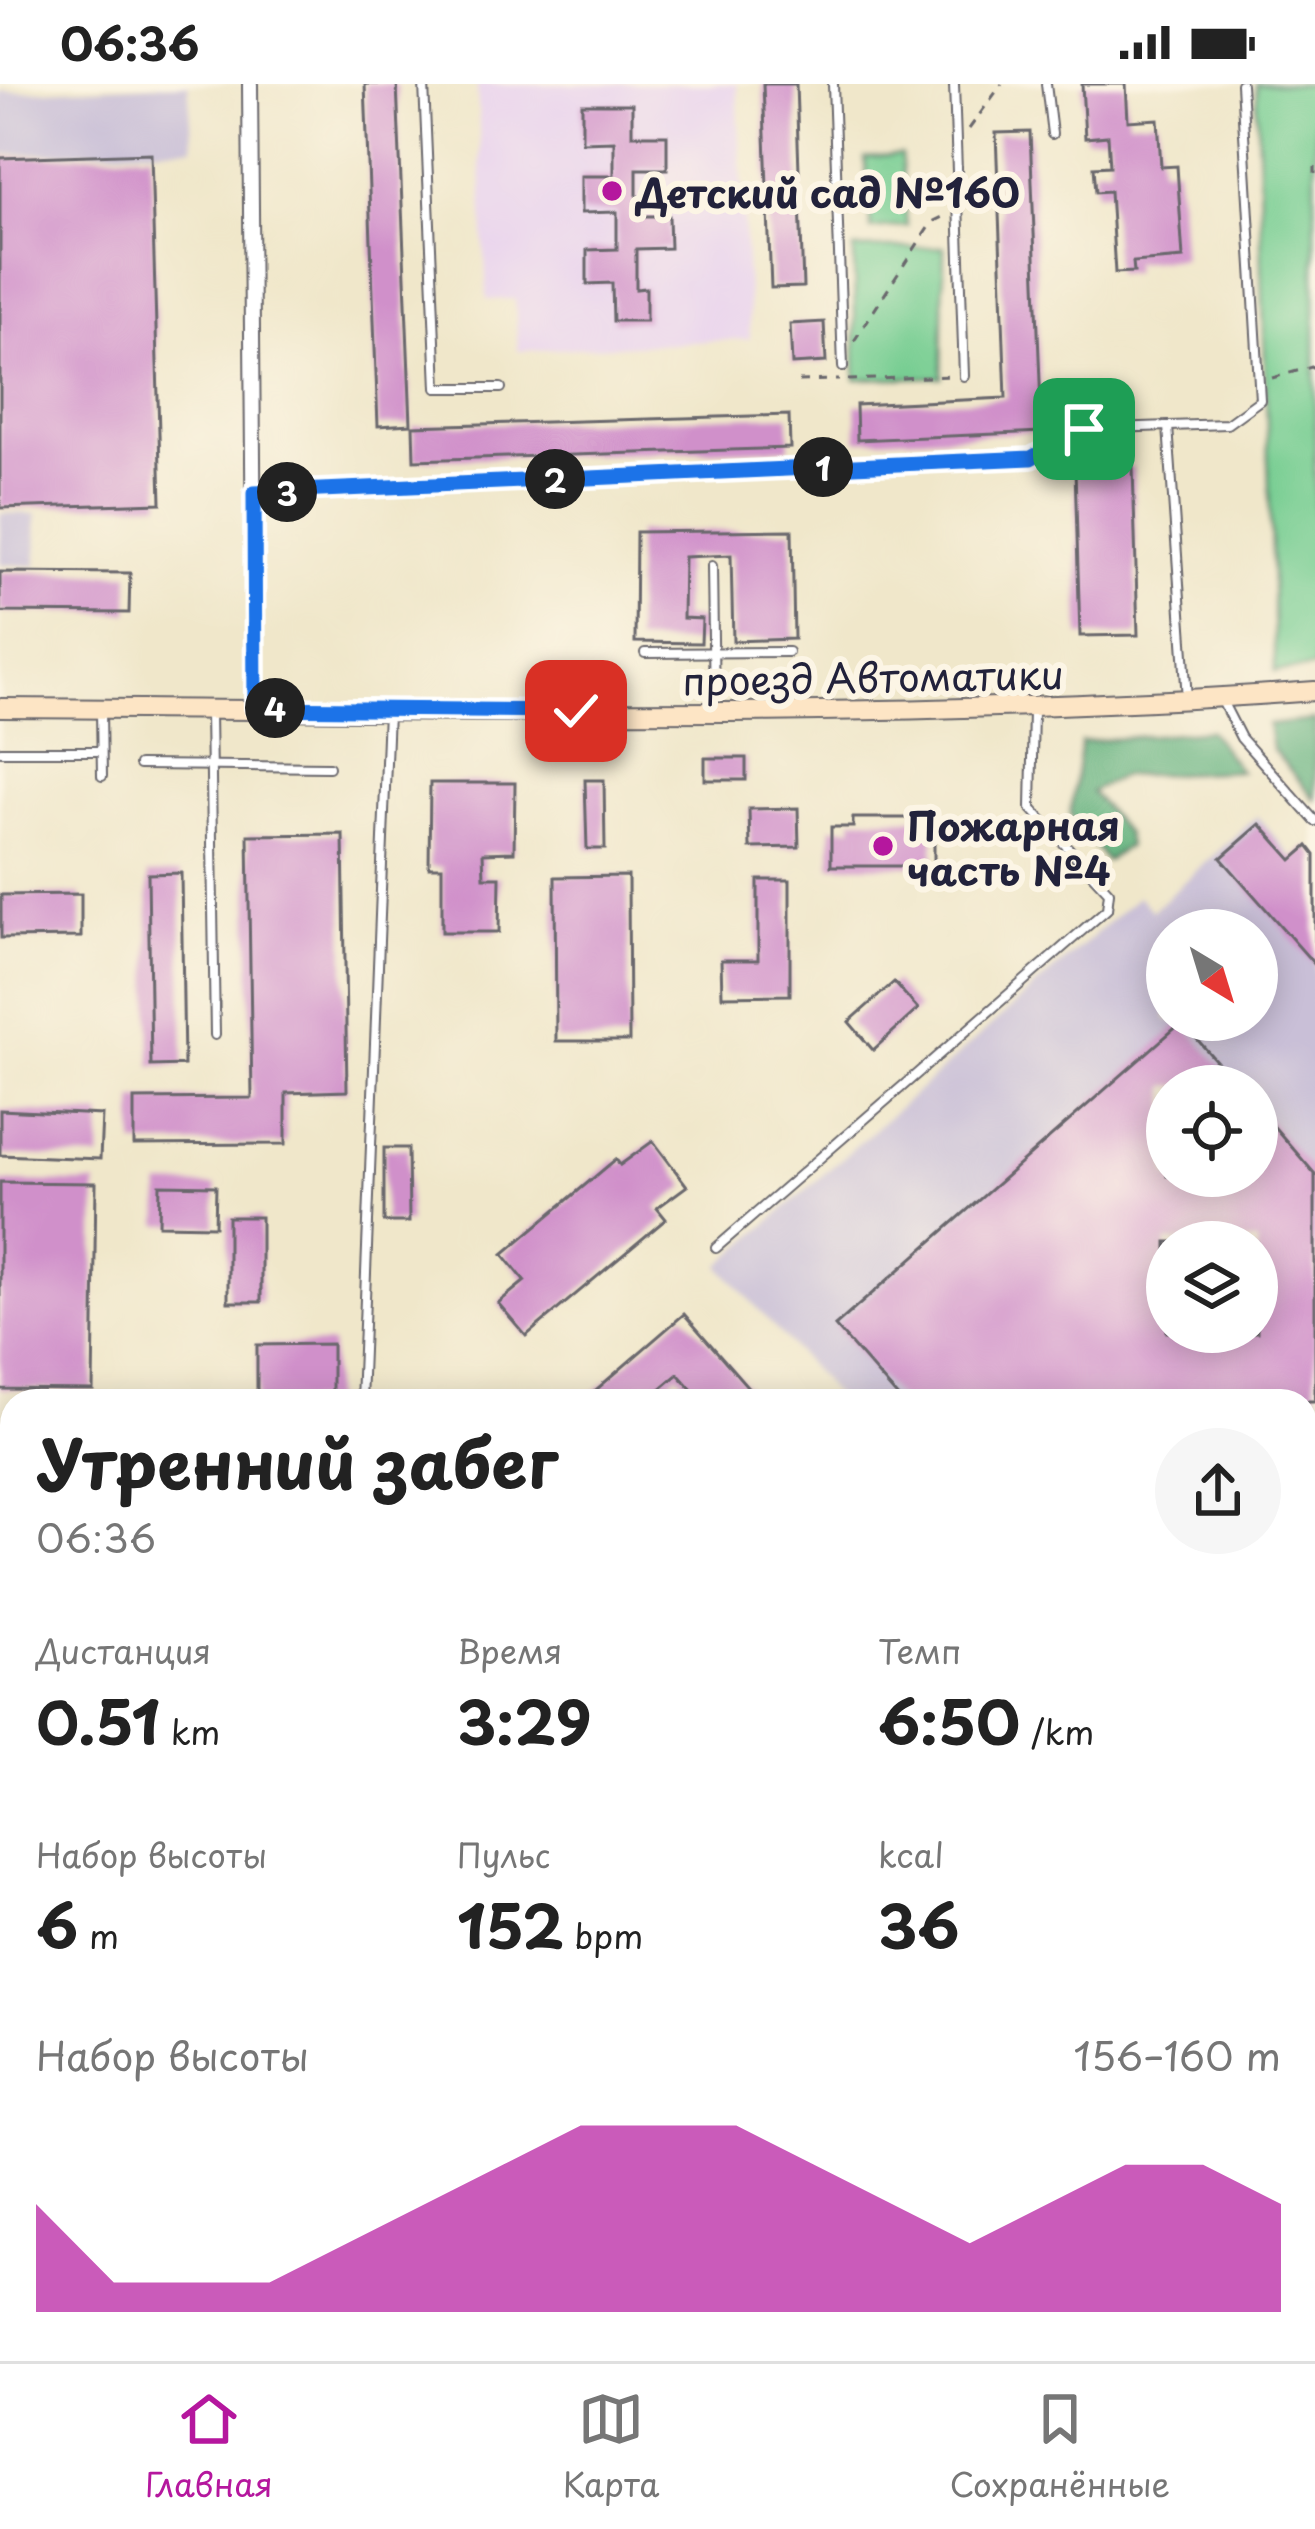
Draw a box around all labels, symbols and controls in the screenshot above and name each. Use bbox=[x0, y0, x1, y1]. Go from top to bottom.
text: 06:36 bbox=[60, 8, 199, 76]
place label: Детский сад №160 bbox=[634, 162, 1020, 221]
marker: Детский сад №160 bbox=[599, 178, 625, 204]
pin bbox=[1033, 378, 1135, 480]
icon: arrive bbox=[1051, 396, 1117, 462]
pin: 1 bbox=[793, 437, 853, 497]
text: 1 bbox=[815, 442, 831, 492]
pin: 2 bbox=[525, 449, 585, 509]
text: 2 bbox=[543, 454, 567, 504]
pin: 3 bbox=[257, 462, 317, 522]
text: 3 bbox=[276, 467, 298, 517]
street label: проезд Автоматики bbox=[682, 643, 1064, 709]
pin bbox=[525, 660, 627, 762]
pin: 4 bbox=[245, 678, 305, 738]
icon: check bbox=[543, 678, 609, 744]
text: 4 bbox=[264, 683, 286, 733]
place label: Пожарная часть №4 bbox=[907, 795, 1120, 899]
marker: Пожарная часть №4 bbox=[870, 833, 896, 859]
north arrow bbox=[1146, 909, 1278, 1041]
map controls bbox=[1146, 909, 1278, 1353]
button: locate bbox=[1146, 1065, 1278, 1197]
button: layers bbox=[1146, 1221, 1278, 1353]
text: Утренний забег bbox=[36, 1412, 558, 1511]
button: share bbox=[1155, 1428, 1281, 1554]
text: 06:36 bbox=[36, 1507, 156, 1566]
text: Дистанция bbox=[36, 1625, 211, 1675]
text: Время bbox=[457, 1625, 562, 1675]
text: Темп bbox=[878, 1625, 961, 1675]
text: 0.51 bbox=[36, 1675, 160, 1765]
text: 3:29 bbox=[457, 1675, 592, 1765]
text: 6:50 bbox=[878, 1675, 1020, 1765]
text: km bbox=[160, 1706, 220, 1756]
text: /km bbox=[1020, 1706, 1094, 1756]
text: Набор высоты bbox=[36, 1829, 267, 1879]
text: Пульс bbox=[457, 1829, 550, 1879]
text: kcal bbox=[878, 1829, 944, 1879]
text: 6 bbox=[36, 1879, 78, 1969]
text: 152 bbox=[457, 1879, 564, 1969]
text: 36 bbox=[878, 1879, 960, 1969]
text: m bbox=[78, 1910, 119, 1960]
text: bpm bbox=[564, 1910, 643, 1960]
text: Набор высоты bbox=[36, 2025, 309, 2084]
text: 156–160 m bbox=[1073, 2025, 1281, 2084]
tab: Главная bbox=[145, 2386, 273, 2508]
tab: Карта bbox=[563, 2386, 660, 2508]
tab: Сохранённые bbox=[949, 2386, 1170, 2508]

